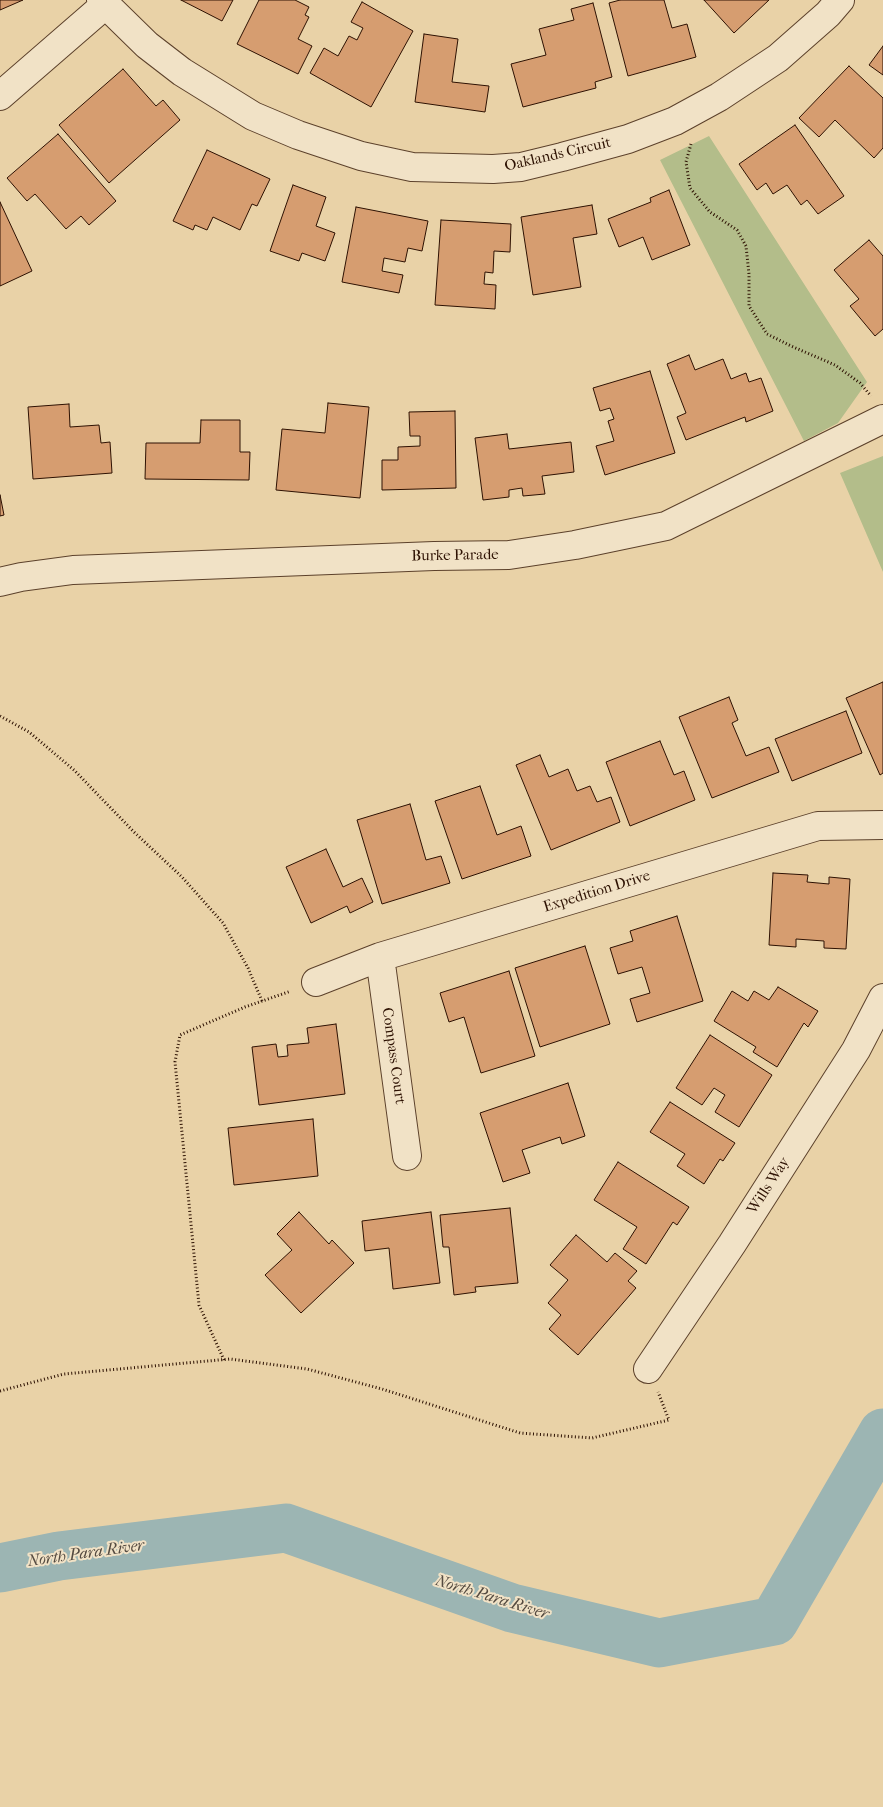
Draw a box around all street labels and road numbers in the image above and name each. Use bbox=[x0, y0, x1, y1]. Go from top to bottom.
street label: Oaklands Circuit bbox=[503, 134, 613, 176]
street label: Burke Parade bbox=[411, 546, 499, 566]
street label: Expedition Drive bbox=[541, 867, 653, 917]
street label: Compass Court bbox=[377, 1007, 409, 1105]
street label: Wills Way bbox=[744, 1154, 794, 1218]

